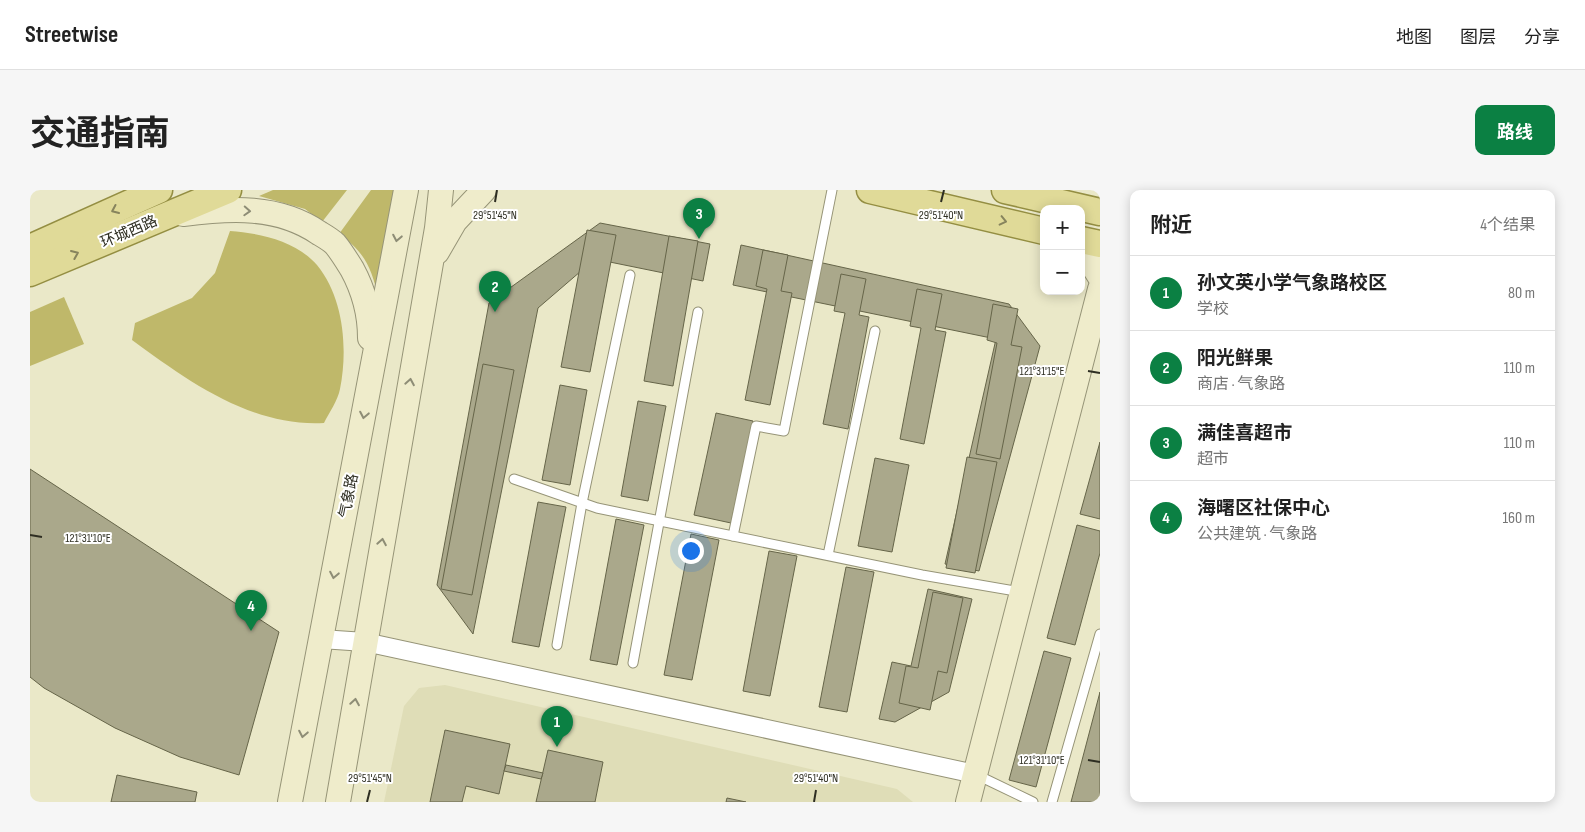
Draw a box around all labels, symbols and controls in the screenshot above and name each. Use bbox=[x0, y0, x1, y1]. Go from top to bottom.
text: Streetwise bbox=[25, 20, 118, 49]
text: 地图 bbox=[1396, 27, 1432, 48]
text: 图层 bbox=[1460, 27, 1496, 48]
text: 分享 bbox=[1524, 27, 1560, 48]
button: 路线 bbox=[1475, 105, 1555, 155]
text: 交通指南 bbox=[30, 113, 170, 156]
pin: 3 bbox=[683, 198, 715, 239]
one-way arrow bbox=[111, 204, 120, 214]
one-way arrow bbox=[243, 205, 251, 216]
map controls bbox=[1040, 205, 1085, 295]
button: + bbox=[1040, 205, 1085, 250]
text: 29°51'45"N bbox=[473, 208, 517, 223]
text: 29°51'40"N bbox=[919, 208, 963, 223]
street label: 环城西路 bbox=[98, 212, 160, 252]
text: 附近 bbox=[1150, 213, 1192, 238]
one-way arrow bbox=[998, 215, 1007, 226]
text: 4个结果 bbox=[1480, 216, 1535, 235]
one-way arrow bbox=[393, 234, 403, 242]
one-way arrow bbox=[70, 250, 79, 261]
button: − bbox=[1040, 250, 1085, 295]
pin: 2 bbox=[479, 271, 511, 312]
text: 孙文英小学气象路校区 bbox=[1197, 272, 1387, 295]
text: 1 bbox=[1163, 284, 1169, 303]
text: 80 m bbox=[1508, 284, 1535, 303]
text: 学校 bbox=[1197, 300, 1229, 319]
text: 阳光鲜果 bbox=[1197, 347, 1273, 370]
text: 2 bbox=[1162, 359, 1170, 378]
text: 110 m bbox=[1504, 359, 1535, 378]
text: 121°31'15"E bbox=[1020, 364, 1064, 379]
text: 商店 · 气象路 bbox=[1197, 375, 1285, 394]
one-way arrow bbox=[404, 377, 414, 386]
one-way arrow bbox=[359, 410, 370, 419]
text: 满佳喜超市 bbox=[1197, 422, 1292, 445]
text: 3 bbox=[1162, 434, 1170, 453]
text: 110 m bbox=[1504, 434, 1535, 453]
text: 超市 bbox=[1197, 450, 1229, 469]
street label: 气象路 bbox=[335, 472, 363, 520]
text: 海曙区社保中心 bbox=[1197, 497, 1330, 520]
text: 4 bbox=[1162, 509, 1170, 528]
text: 160 m bbox=[1502, 509, 1535, 528]
text: 公共建筑 · 气象路 bbox=[1197, 525, 1317, 544]
text: 121°31'10"E bbox=[65, 531, 111, 546]
one-way arrow bbox=[376, 538, 386, 546]
your location bbox=[678, 538, 704, 564]
one-way arrow bbox=[329, 570, 340, 579]
pin: 4 bbox=[235, 590, 267, 631]
one-way arrow bbox=[349, 698, 359, 706]
pin: 1 bbox=[541, 706, 573, 747]
one-way arrow bbox=[298, 730, 309, 738]
text: 121°31'10"E bbox=[1019, 753, 1065, 768]
text: 29°51'45"N bbox=[348, 771, 392, 786]
text: 29°51'40"N bbox=[794, 771, 838, 786]

